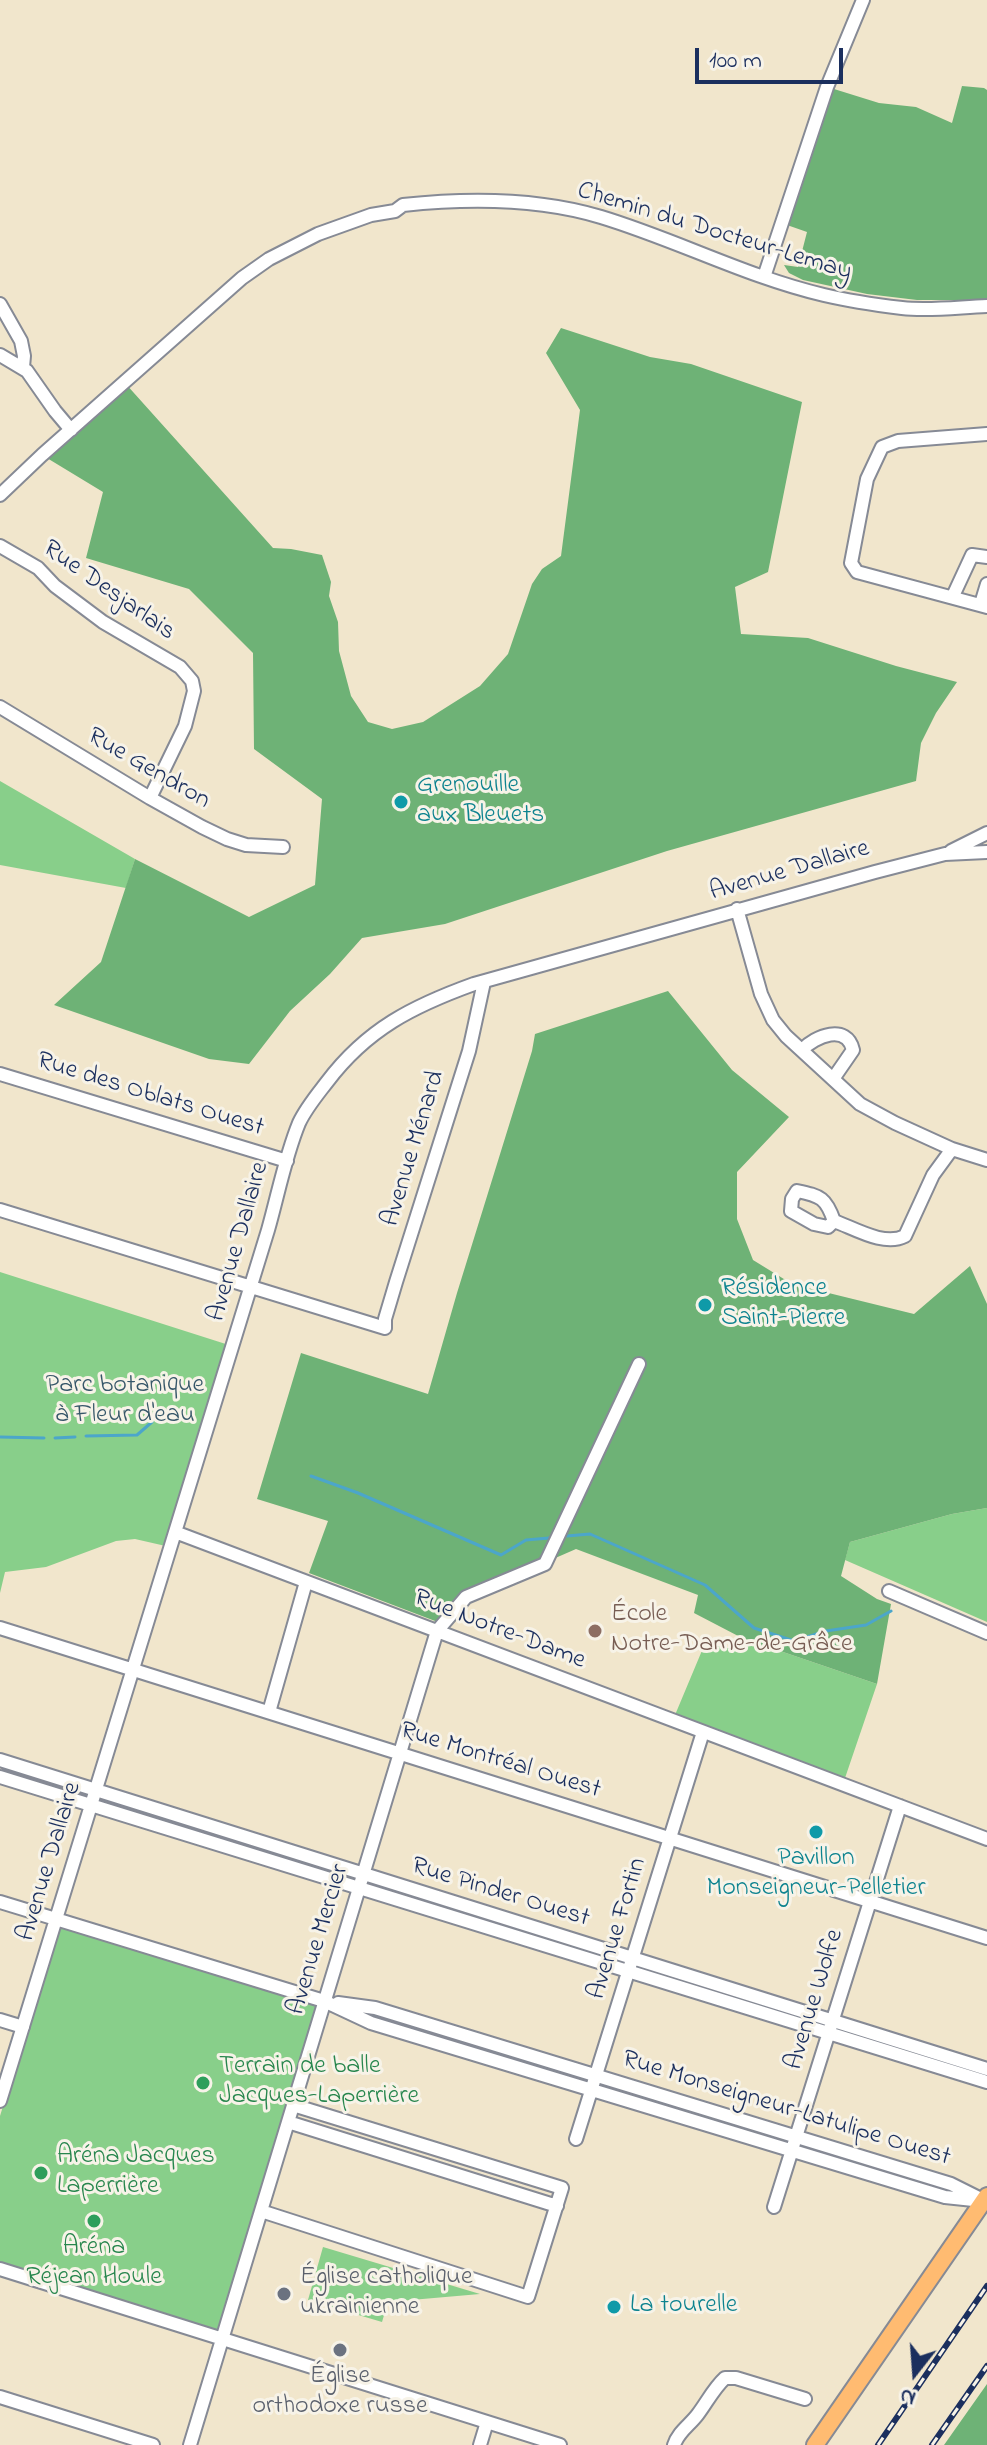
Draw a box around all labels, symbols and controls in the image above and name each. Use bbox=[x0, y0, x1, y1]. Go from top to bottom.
scale bar bbox=[699, 32, 847, 82]
text: 100 m bbox=[709, 44, 762, 79]
street label: Chemin du Docteur-Lemay bbox=[573, 176, 855, 290]
street label: Rue Desjarlais bbox=[36, 535, 180, 649]
street label: Rue Gendron bbox=[81, 722, 215, 818]
place label: Grenouille aux Bleuets bbox=[417, 771, 544, 832]
marker: Grenouille aux Bleuets bbox=[392, 793, 410, 811]
street label: Avenue Dallaire bbox=[707, 834, 873, 910]
street label: Rue des Oblats Ouest bbox=[33, 1047, 267, 1145]
street label: Avenue Ménard bbox=[377, 1067, 453, 1231]
street label: Avenue Dallaire bbox=[202, 1159, 278, 1325]
place label: Résidence Saint-Pierre bbox=[721, 1274, 845, 1336]
marker: Résidence Saint-Pierre bbox=[696, 1296, 714, 1314]
park label: Parc botanique à Fleur d'eau bbox=[46, 1371, 204, 1432]
street label: Rue Notre-Dame bbox=[409, 1584, 589, 1678]
place label: École Notre-Dame-de-Grâce bbox=[611, 1600, 853, 1662]
marker: École Notre-Dame-de-Grâce bbox=[586, 1622, 604, 1640]
street label: Rue Montréal Ouest bbox=[396, 1717, 604, 1807]
street label: Avenue Dallaire bbox=[12, 1779, 90, 1945]
marker: Pavillon Monseigneur-Pelletier bbox=[807, 1823, 825, 1841]
place label: Pavillon Monseigneur-Pelletier bbox=[706, 1844, 926, 1906]
street label: Rue Pinder Ouest bbox=[407, 1852, 593, 1936]
street label: Avenue Fortin bbox=[583, 1854, 655, 2004]
street label: Avenue Mercier bbox=[282, 1861, 358, 2019]
street label: Avenue Wolfe bbox=[780, 1926, 852, 2074]
street label: Rue Monseigneur-Latulipe Ouest bbox=[618, 2045, 954, 2175]
place label: Terrain de balle Jacques-Laperrière bbox=[219, 2052, 419, 2114]
marker: Terrain de balle Jacques-Laperrière bbox=[194, 2074, 212, 2092]
place label: Aréna Jacques Laperrière bbox=[57, 2142, 215, 2204]
marker: Aréna Jacques Laperrière bbox=[32, 2164, 50, 2182]
marker: Aréna Réjean Houle bbox=[85, 2212, 103, 2230]
place label: Aréna Réjean Houle bbox=[26, 2233, 162, 2294]
place label: Église catholique ukrainienne bbox=[300, 2263, 473, 2324]
marker: Église catholique ukrainienne bbox=[275, 2285, 293, 2303]
place label: La tourelle bbox=[630, 2291, 737, 2323]
marker: La tourelle bbox=[605, 2298, 623, 2316]
north arrow bbox=[875, 2333, 955, 2413]
marker: Église orthodoxe russe bbox=[331, 2341, 349, 2359]
place label: Église orthodoxe russe bbox=[252, 2362, 428, 2424]
text: N bbox=[896, 2378, 920, 2413]

